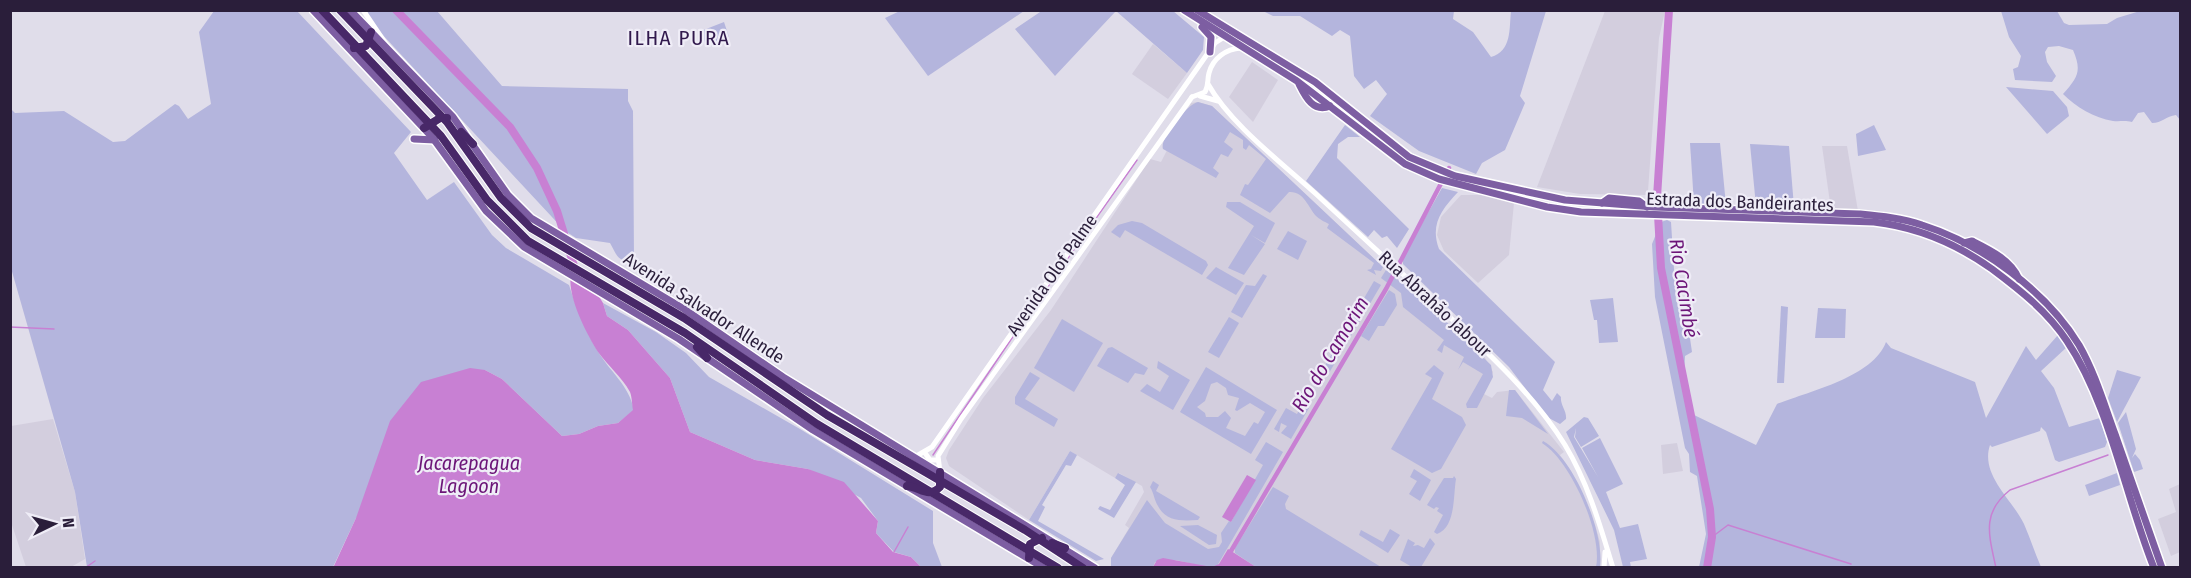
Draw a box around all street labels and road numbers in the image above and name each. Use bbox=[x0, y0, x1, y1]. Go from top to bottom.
street label: Estrada dos Bandeirantes bbox=[1646, 188, 1834, 216]
street label: Avenida Olof Palme bbox=[1002, 210, 1102, 340]
street label: Rua Abrahão Jabour bbox=[1374, 246, 1497, 362]
street label: Avenida Salvador Allende bbox=[620, 248, 789, 368]

